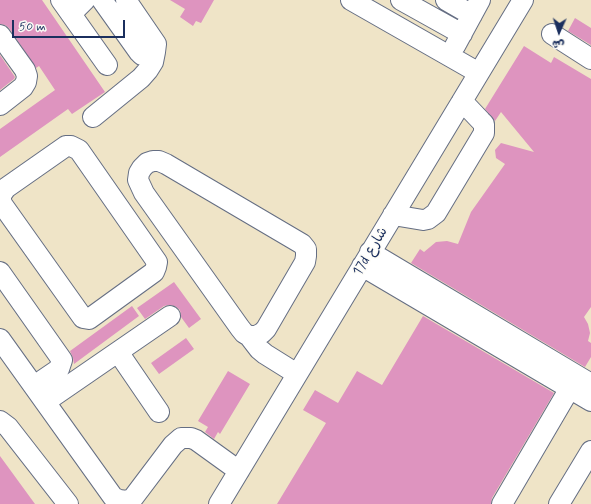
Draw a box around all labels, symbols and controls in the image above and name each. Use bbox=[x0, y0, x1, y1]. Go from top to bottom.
scale bar bbox=[14, 12, 127, 38]
north arrow bbox=[539, 12, 579, 52]
text: 50 m bbox=[19, 19, 46, 35]
text: ش bbox=[552, 37, 565, 51]
street label: 17d شارع bbox=[350, 225, 392, 279]

